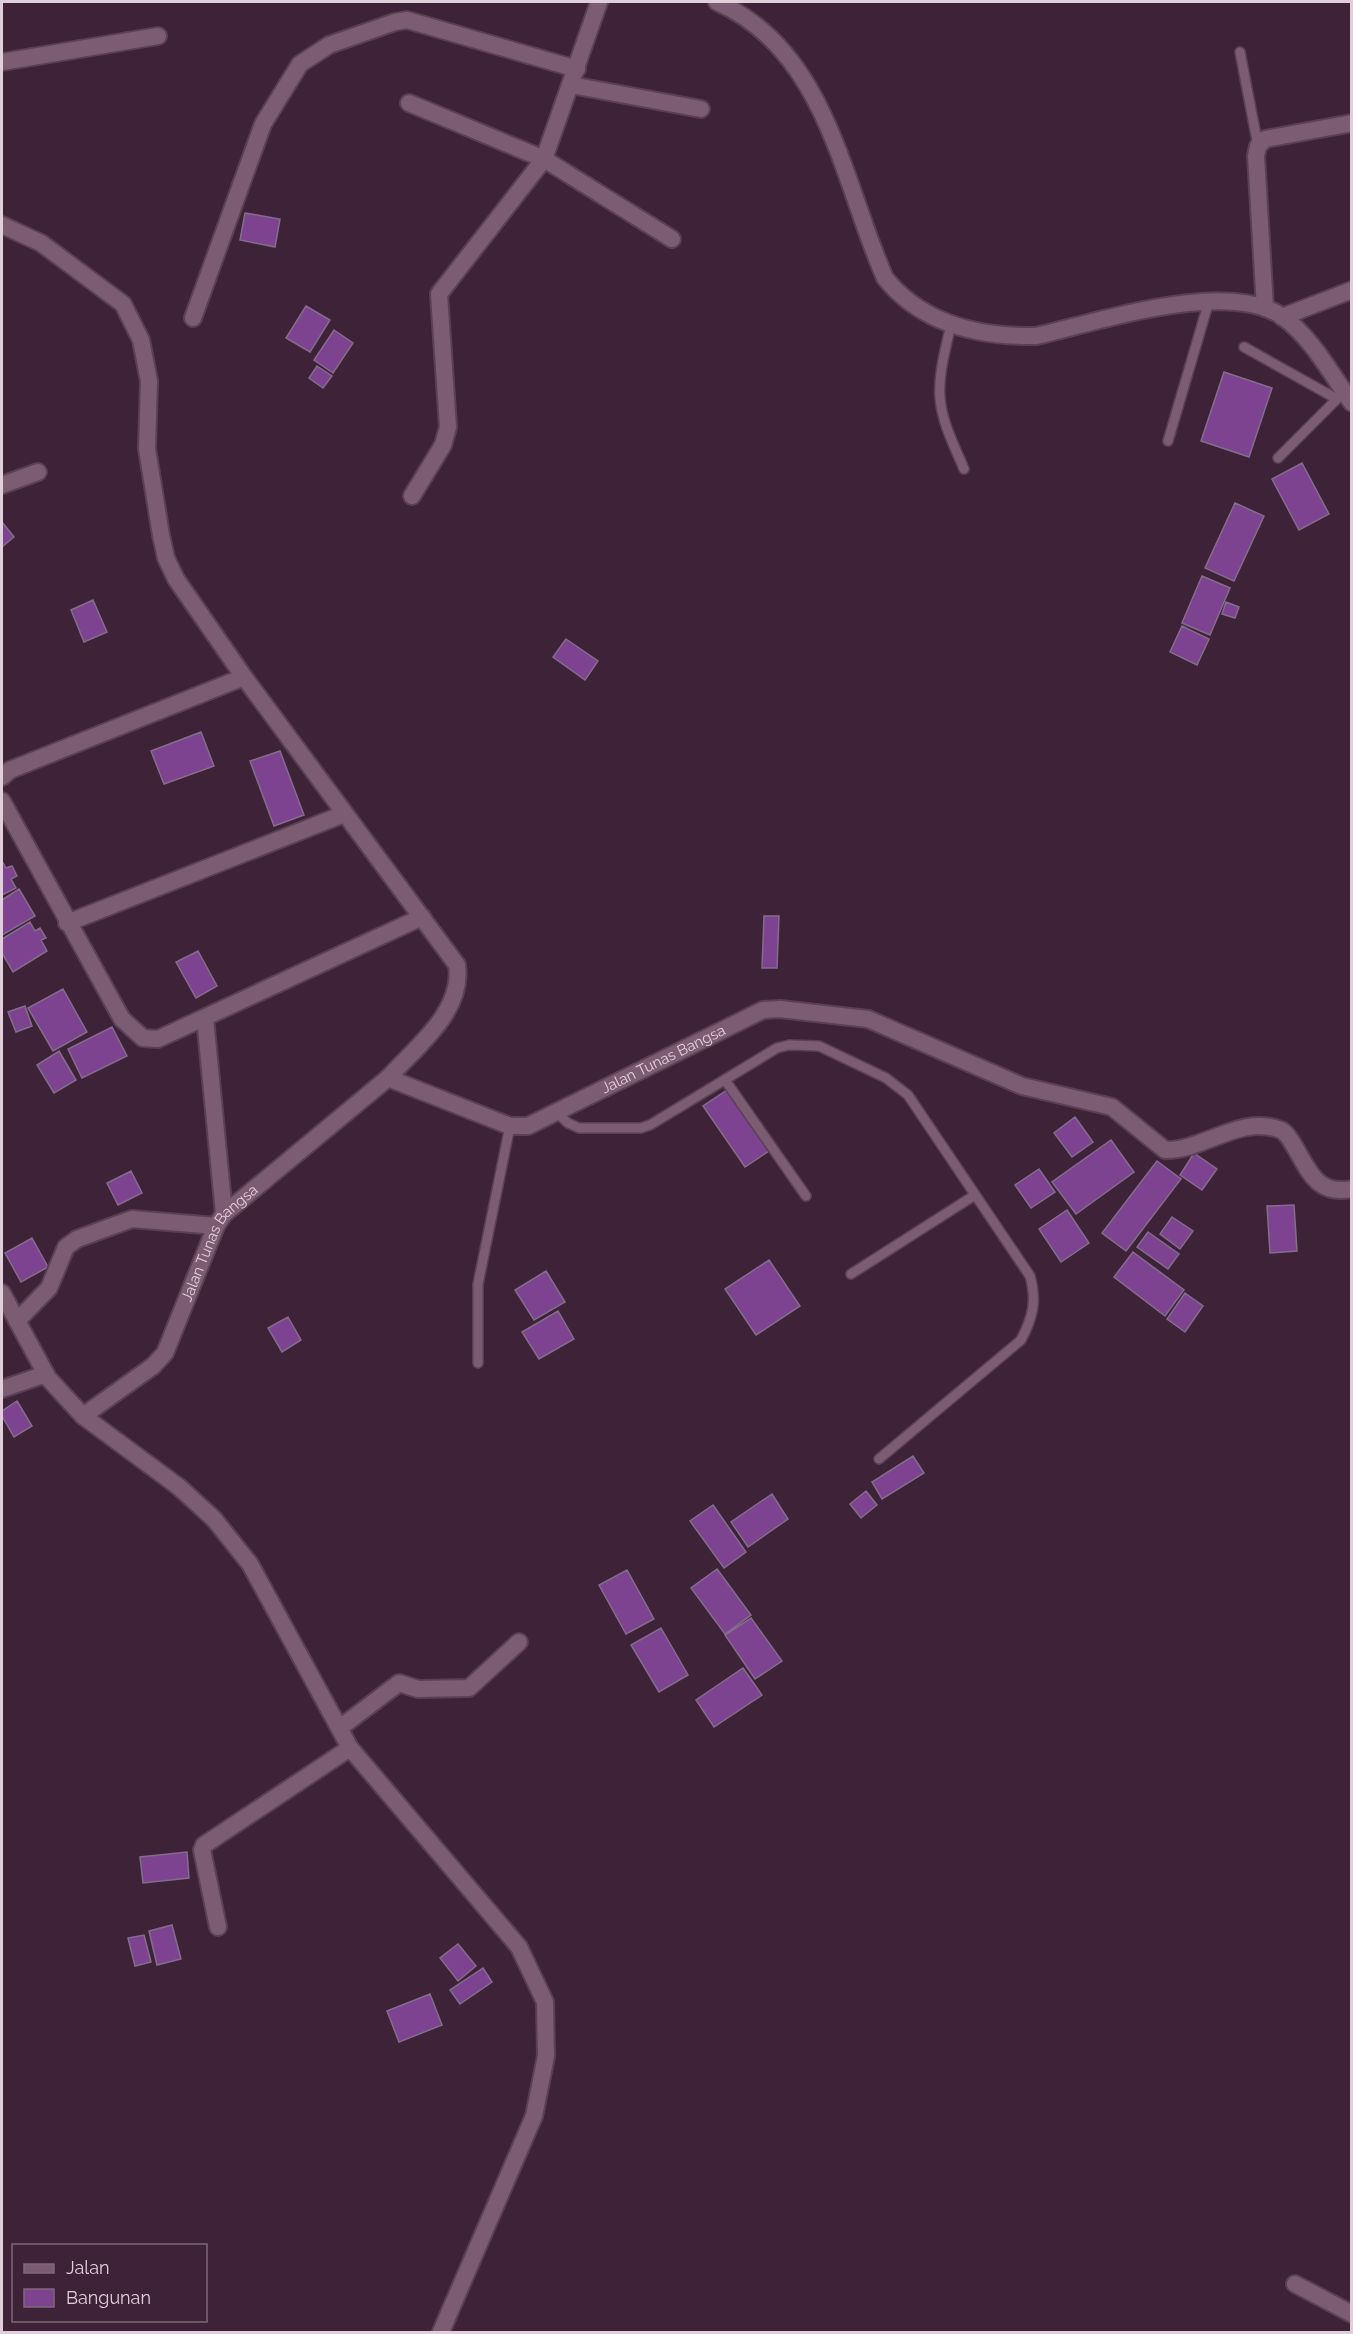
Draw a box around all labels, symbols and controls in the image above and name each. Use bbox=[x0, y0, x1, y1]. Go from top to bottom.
street label: Jalan Tunas Bangsa bbox=[598, 1021, 728, 1097]
street label: Jalan Tunas Bangsa bbox=[178, 1181, 261, 1304]
legend bbox=[12, 2244, 207, 2322]
text: Jalan bbox=[66, 2257, 110, 2278]
text: Bangunan bbox=[66, 2287, 151, 2308]

